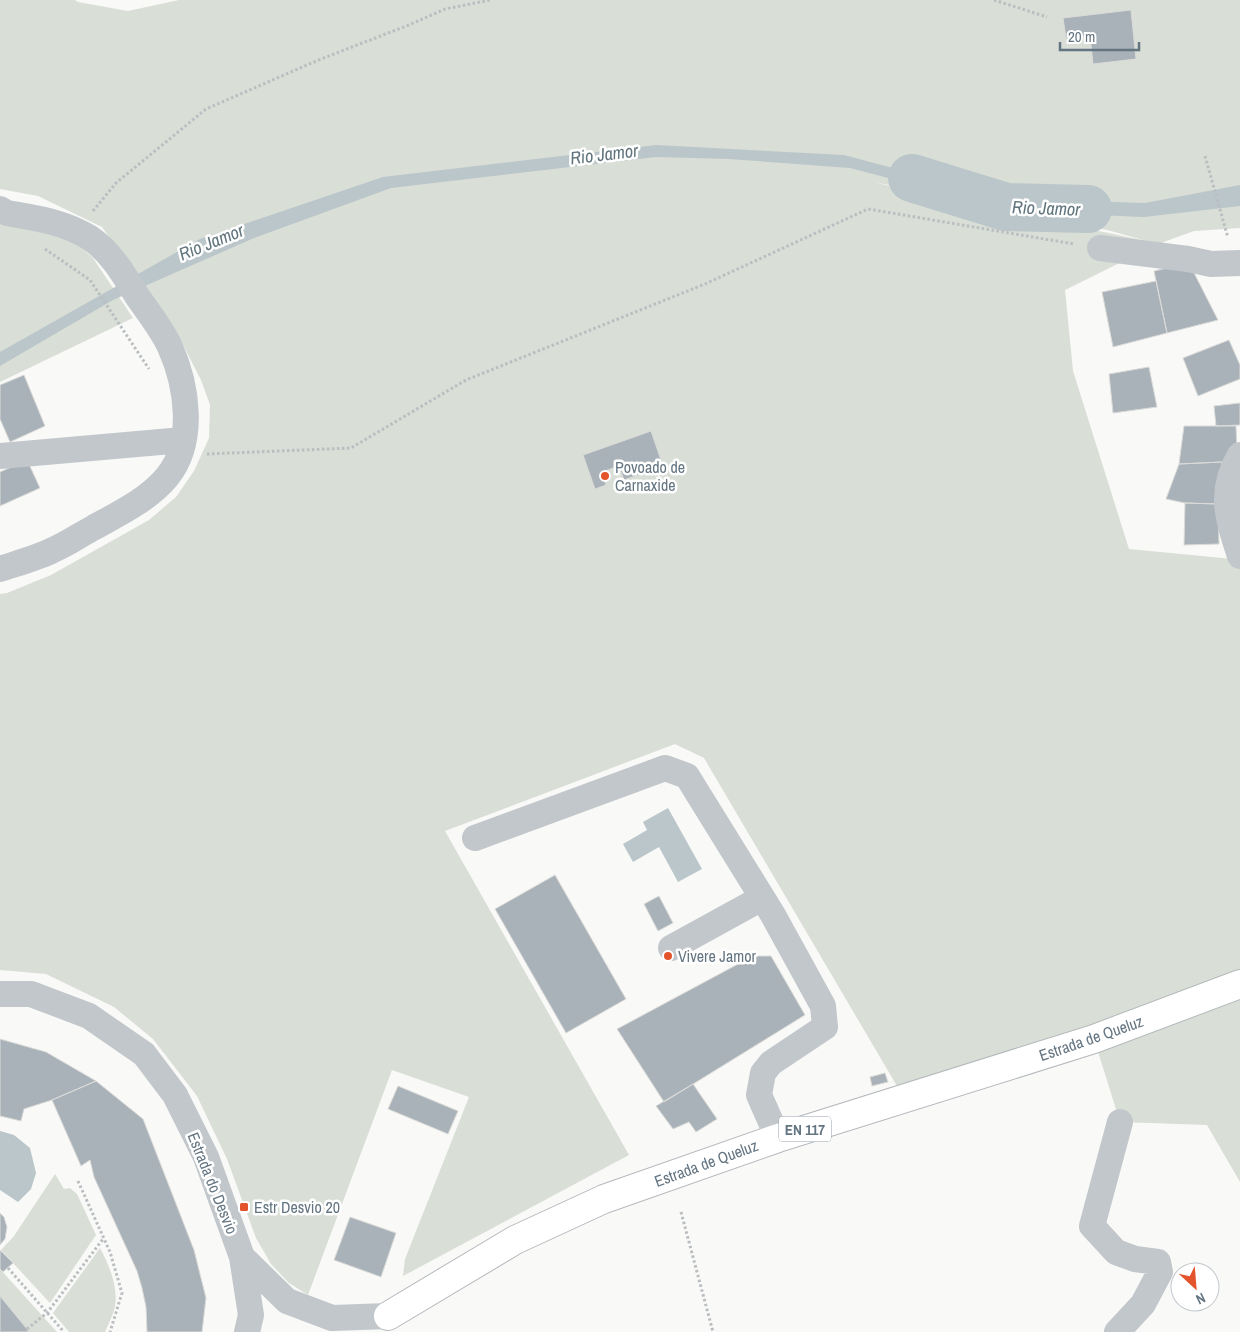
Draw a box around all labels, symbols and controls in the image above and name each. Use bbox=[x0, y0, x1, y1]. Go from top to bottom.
scale bar bbox=[1060, 20, 1139, 52]
text: 20 m bbox=[1068, 26, 1095, 47]
water label: Rio Jamor bbox=[569, 137, 640, 171]
water label: Rio Jamor bbox=[1012, 194, 1082, 222]
water label: Rio Jamor bbox=[175, 217, 248, 266]
place label: Povoado de Carnaxide bbox=[615, 456, 685, 496]
marker: Povoado de Carnaxide bbox=[599, 470, 611, 482]
place label: Vivere Jamor bbox=[678, 945, 756, 967]
marker: Vivere Jamor bbox=[662, 950, 674, 962]
street label: Estrada de Queluz bbox=[1036, 1010, 1146, 1066]
road number: EN 117 bbox=[779, 1116, 831, 1142]
street label: Estrada do Desvio bbox=[183, 1129, 243, 1237]
street label: Estrada de Queluz bbox=[651, 1134, 761, 1192]
place label: Estr Desvio 20 bbox=[254, 1196, 340, 1218]
marker: Estr Desvio 20 bbox=[238, 1201, 250, 1213]
north arrow bbox=[1170, 1262, 1220, 1312]
text: N bbox=[1193, 1289, 1208, 1309]

